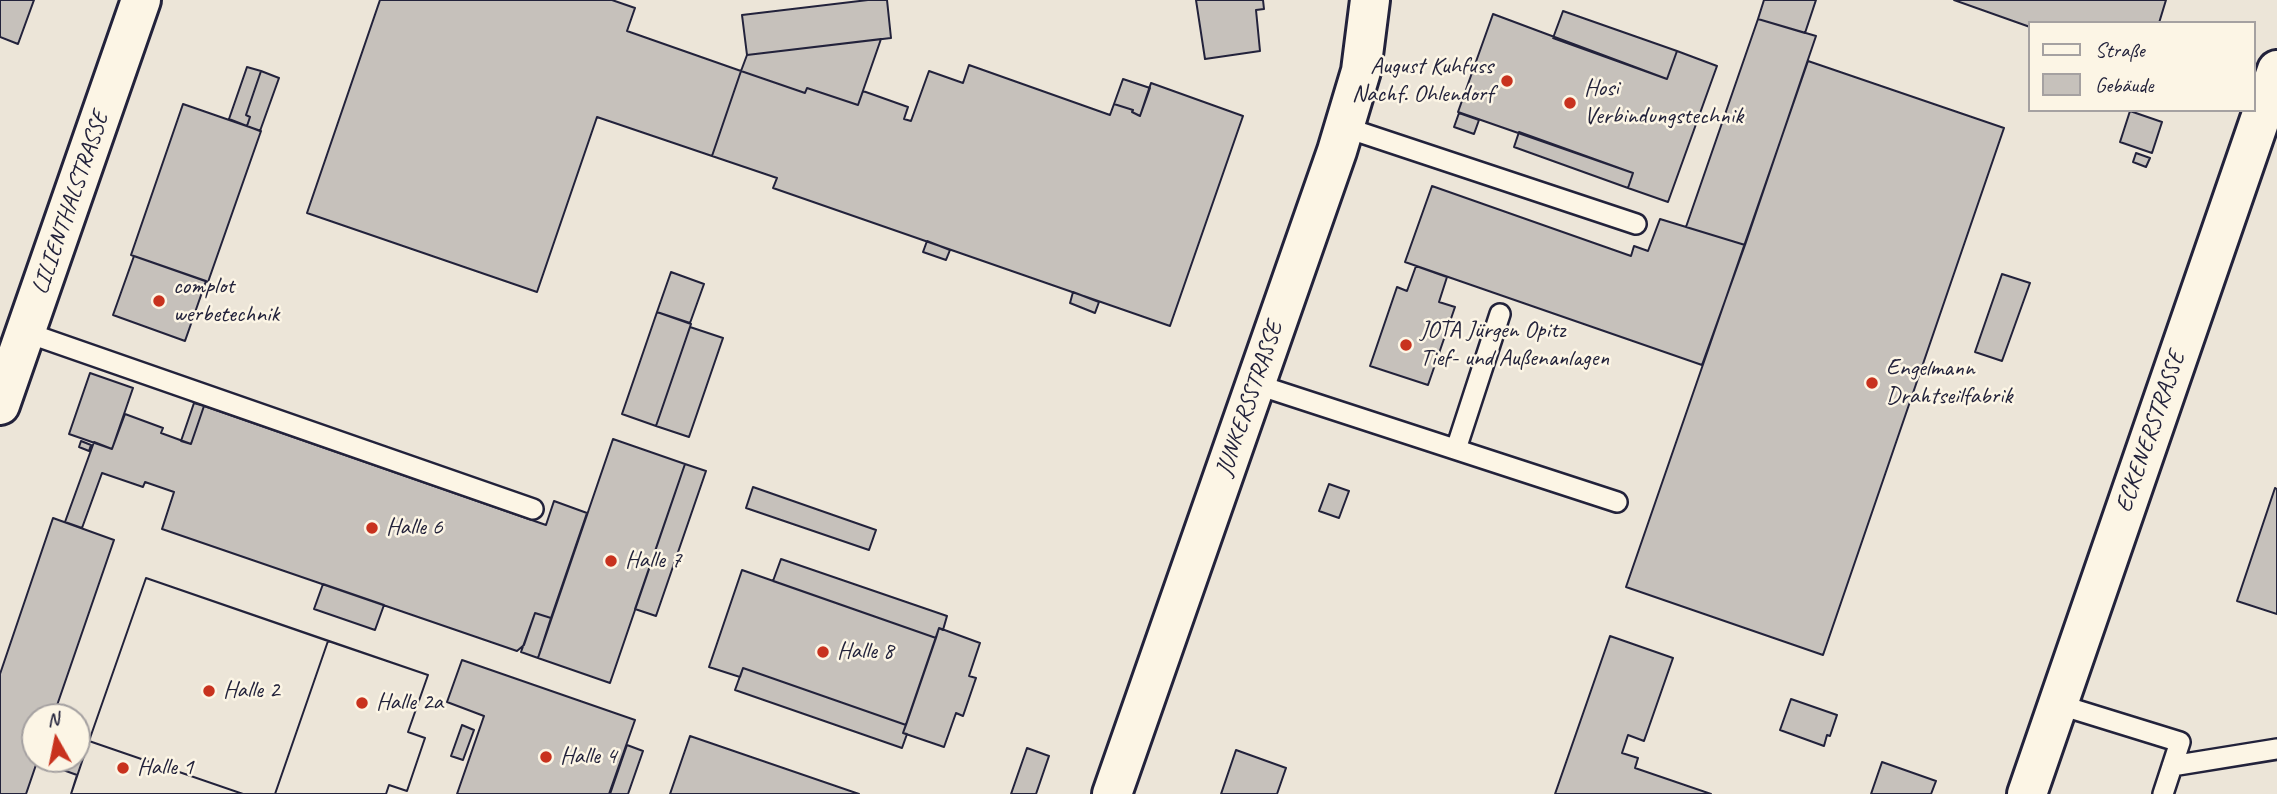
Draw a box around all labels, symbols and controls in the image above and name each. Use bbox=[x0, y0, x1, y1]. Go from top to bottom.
legend bbox=[2028, 21, 2256, 112]
text: Straße bbox=[2095, 37, 2145, 63]
place label: August Kuhfuss Nachf. Ohlendorf bbox=[1352, 53, 1493, 109]
text: Gebäude bbox=[2095, 72, 2153, 98]
marker: August Kuhfuss Nachf. Ohlendorf bbox=[1499, 73, 1515, 89]
place label: Hosi Verbindungstechnik bbox=[1584, 75, 1743, 131]
marker: Hosi Verbindungstechnik bbox=[1562, 95, 1578, 111]
street label: LILIENTHALSTRASSE bbox=[26, 108, 116, 298]
place label: complot werbetechnik bbox=[173, 273, 279, 329]
marker: complot werbetechnik bbox=[151, 293, 167, 309]
place label: JOTA Jürgen Opitz Tief- und Außenanlagen bbox=[1420, 317, 1609, 373]
street label: JUNKERSSTRASSE bbox=[1210, 318, 1290, 480]
marker: JOTA Jürgen Opitz Tief- und Außenanlagen bbox=[1398, 337, 1414, 353]
street label: ECKENERSTRASSE bbox=[2110, 348, 2192, 516]
place label: Engelmann Drahtseilfabrik bbox=[1886, 355, 2012, 411]
marker: Engelmann Drahtseilfabrik bbox=[1864, 375, 1880, 391]
place label: Halle 6 bbox=[386, 514, 443, 542]
marker: Halle 6 bbox=[364, 520, 380, 536]
place label: Halle 7 bbox=[625, 547, 682, 575]
marker: Halle 7 bbox=[603, 553, 619, 569]
place label: Halle 8 bbox=[837, 638, 894, 666]
marker: Halle 8 bbox=[815, 644, 831, 660]
place label: Halle 2 bbox=[223, 677, 280, 705]
marker: Halle 2 bbox=[201, 683, 217, 699]
place label: Halle 2a bbox=[376, 689, 443, 717]
marker: Halle 2a bbox=[354, 695, 370, 711]
north arrow bbox=[21, 703, 91, 773]
text: N bbox=[45, 706, 61, 732]
place label: Halle 4 bbox=[560, 743, 617, 771]
marker: Halle 4 bbox=[538, 749, 554, 765]
place label: Halle 1 bbox=[137, 754, 194, 782]
marker: Halle 1 bbox=[115, 760, 131, 776]

